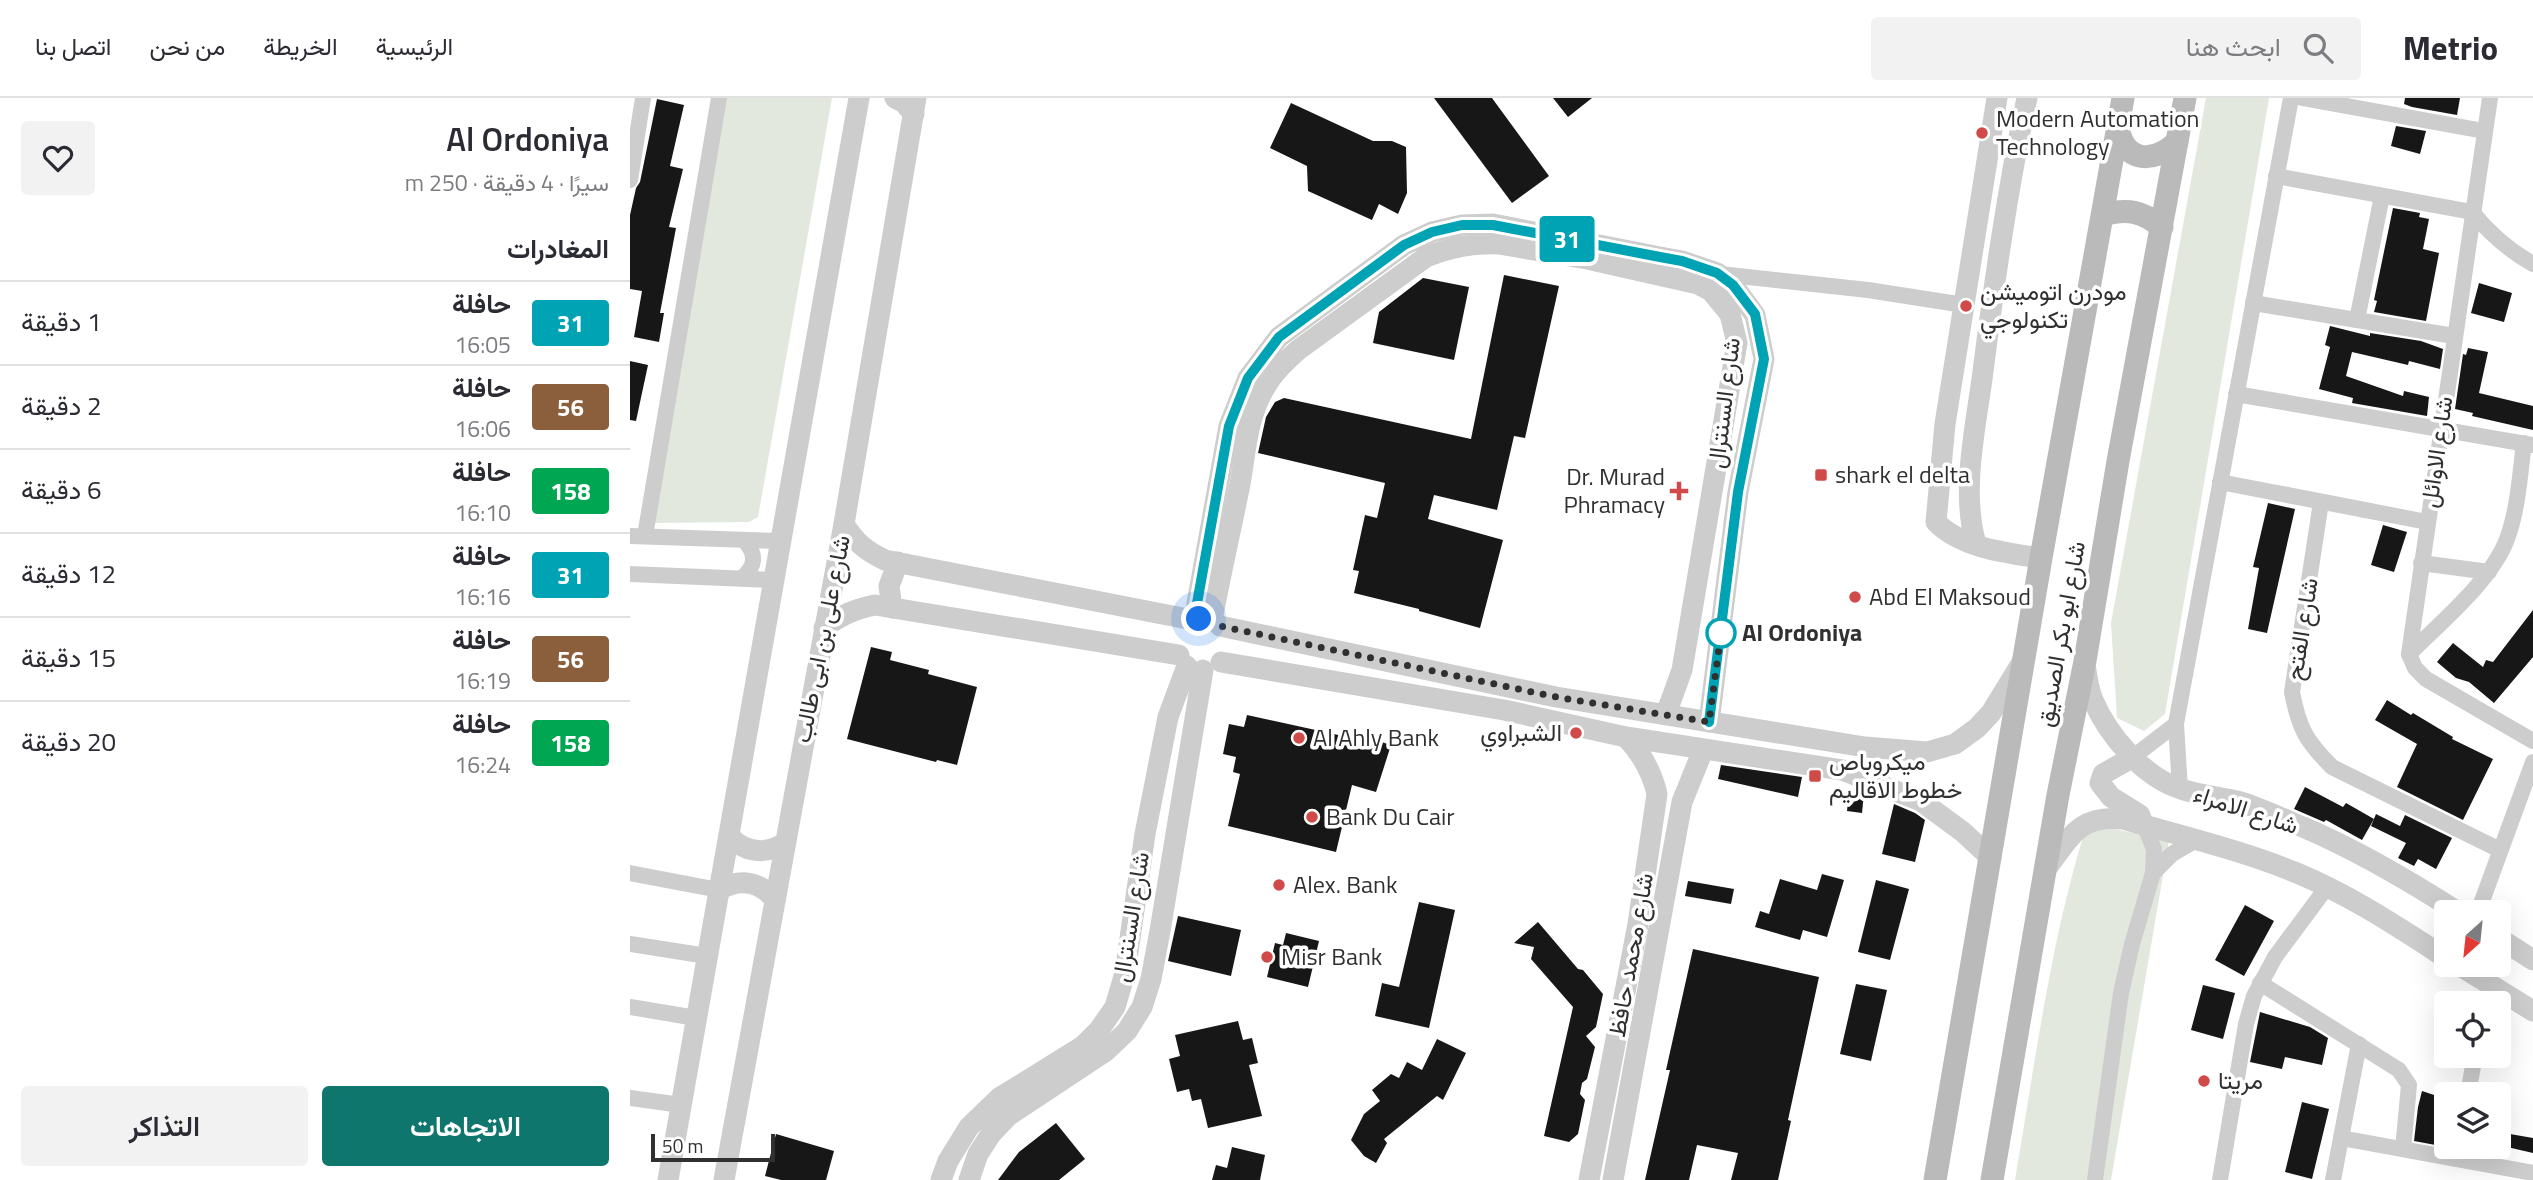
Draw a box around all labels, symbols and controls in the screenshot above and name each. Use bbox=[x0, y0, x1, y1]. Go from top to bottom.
search box bbox=[1871, 17, 2361, 80]
text: Metrio bbox=[2403, 23, 2498, 73]
text: ابحث هنا bbox=[2186, 27, 2281, 66]
text: اتصل بنا bbox=[35, 28, 111, 64]
text: من نحن bbox=[149, 28, 225, 64]
text: الخريطة bbox=[263, 28, 338, 64]
text: الرئيسية bbox=[376, 28, 453, 64]
icon: search bbox=[2299, 29, 2337, 67]
place label: Modern Automation Technology bbox=[1996, 100, 2199, 164]
text: Al Ordoniya bbox=[446, 114, 609, 164]
button: heart bbox=[21, 121, 95, 195]
marker: Modern Automation Technology bbox=[1974, 125, 1990, 141]
text: سيرًا · 4 دقيقة · 250 m bbox=[405, 165, 609, 200]
line badge: 31 bbox=[1536, 216, 1598, 262]
text: 31 bbox=[1554, 221, 1580, 257]
text: المغادرات bbox=[507, 229, 609, 268]
place label: مودرن اتوميشن تكنولوجي bbox=[1980, 273, 2127, 339]
text: حافلة bbox=[452, 284, 511, 323]
marker: مودرن اتوميشن تكنولوجي bbox=[1958, 298, 1974, 314]
text: 1 دقيقة bbox=[21, 302, 101, 341]
text: 31 bbox=[557, 305, 584, 341]
text: 16:05 bbox=[454, 327, 511, 362]
street label: شارع السنترال bbox=[1697, 335, 1749, 470]
text: حافلة bbox=[452, 368, 511, 407]
text: 2 دقيقة bbox=[21, 386, 101, 425]
text: 56 bbox=[557, 389, 584, 425]
street label: شارع الاوائل bbox=[2410, 394, 2462, 510]
text: 16:06 bbox=[454, 411, 511, 446]
text: حافلة bbox=[452, 452, 511, 491]
place label: shark el delta bbox=[1835, 456, 1970, 492]
place label: Dr. Murad Phramacy bbox=[1563, 458, 1665, 522]
marker: shark el delta bbox=[1813, 467, 1829, 483]
text: 6 دقيقة bbox=[21, 470, 101, 509]
text: 158 bbox=[550, 473, 591, 509]
marker: Dr. Murad Phramacy bbox=[1671, 483, 1687, 499]
text: 16:10 bbox=[454, 495, 511, 530]
street label: شارع على بن ابى طالب bbox=[783, 532, 859, 746]
text: حافلة bbox=[452, 536, 511, 575]
street label: شارع ابو بكر الصديق bbox=[2026, 538, 2094, 729]
text: 12 دقيقة bbox=[21, 554, 116, 593]
text: 31 bbox=[557, 557, 584, 593]
street label: شارع الفتح bbox=[2275, 575, 2327, 683]
place label: Abd El Maksoud bbox=[1869, 578, 2031, 614]
text: 16:16 bbox=[454, 579, 511, 614]
marker: Abd El Maksoud bbox=[1847, 589, 1863, 605]
your location bbox=[1181, 601, 1216, 636]
place label: Al Ordoniya bbox=[1742, 614, 1862, 650]
marker: Al Ordoniya bbox=[1706, 618, 1736, 648]
text: حافلة bbox=[452, 620, 511, 659]
text: 15 دقيقة bbox=[21, 638, 116, 677]
text: 56 bbox=[557, 641, 584, 677]
text: 16:19 bbox=[454, 663, 511, 698]
text: حافلة bbox=[452, 704, 511, 743]
place label: الشبراوي bbox=[1480, 714, 1562, 752]
place label: Al Ahly Bank bbox=[1313, 719, 1439, 755]
text: 20 دقيقة bbox=[21, 722, 116, 761]
text: 158 bbox=[550, 725, 591, 761]
marker: الشبراوي bbox=[1568, 725, 1584, 741]
marker: Al Ahly Bank bbox=[1291, 730, 1307, 746]
place label: ميكروباص خطوط الاقاليم bbox=[1829, 743, 1962, 807]
text: 16:24 bbox=[454, 747, 511, 782]
marker: ميكروباص خطوط الاقاليم bbox=[1807, 768, 1823, 784]
street label: شارع الامراء bbox=[2189, 775, 2303, 843]
place label: Bank Du Cair bbox=[1326, 798, 1455, 834]
marker: Bank Du Cair bbox=[1304, 809, 1320, 825]
street label: شارع السنترال bbox=[1102, 849, 1158, 985]
place label: Alex. Bank bbox=[1293, 866, 1398, 902]
street label: شارع محمد حافظ bbox=[1598, 870, 1662, 1040]
marker: Alex. Bank bbox=[1271, 877, 1287, 893]
north arrow bbox=[2434, 900, 2511, 976]
map controls bbox=[2434, 900, 2511, 1159]
place label: Misr Bank bbox=[1281, 938, 1383, 974]
marker: Misr Bank bbox=[1259, 949, 1275, 965]
button: locate bbox=[2434, 991, 2511, 1068]
place label: مريتا bbox=[2218, 1062, 2263, 1098]
marker: مريتا bbox=[2196, 1073, 2212, 1089]
button: layers bbox=[2434, 1082, 2511, 1159]
button: التذاكر bbox=[21, 1086, 308, 1166]
button: الاتجاهات bbox=[322, 1086, 609, 1166]
scale bar bbox=[651, 1131, 775, 1163]
text: 50 m bbox=[662, 1131, 703, 1160]

